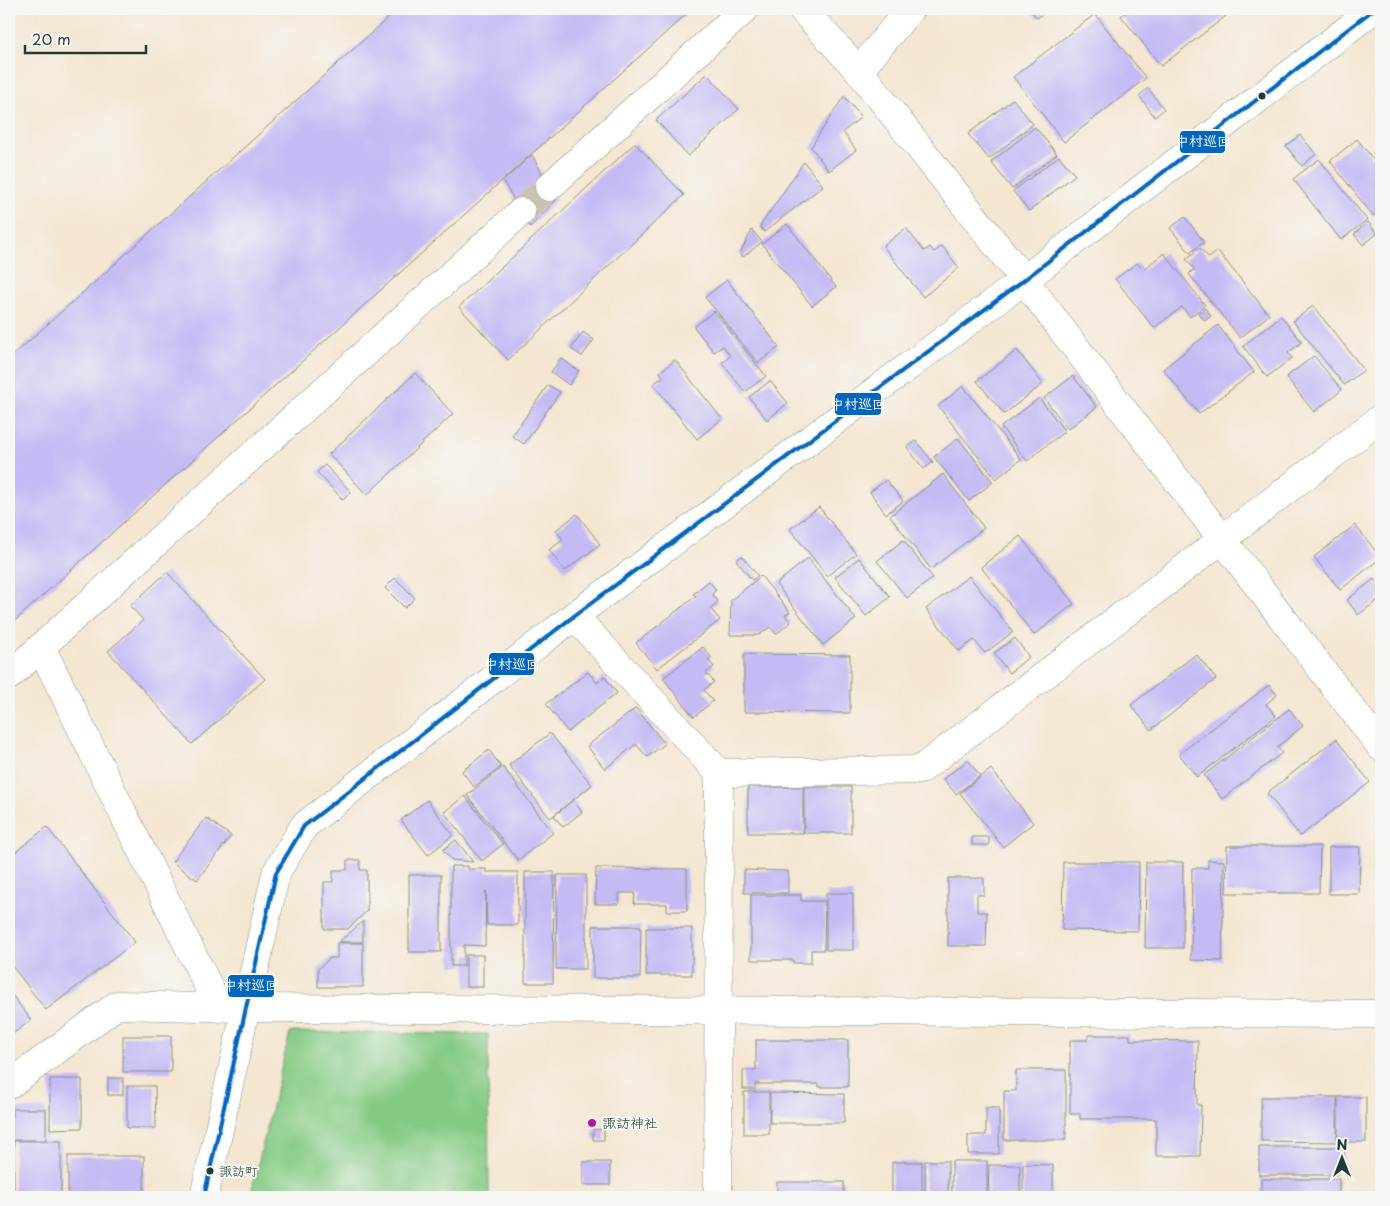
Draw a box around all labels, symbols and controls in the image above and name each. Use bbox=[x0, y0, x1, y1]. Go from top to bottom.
scale bar bbox=[25, 22, 146, 54]
text: 20 m bbox=[32, 27, 71, 50]
unlabelled marker bbox=[1257, 91, 1267, 101]
text: 中村巡回 bbox=[1175, 130, 1231, 151]
line badge: 中村巡回 bbox=[1179, 130, 1226, 154]
line badge: 中村巡回 bbox=[834, 392, 882, 416]
text: 中村巡回 bbox=[830, 393, 886, 414]
line badge: 中村巡回 bbox=[488, 652, 535, 676]
text: 中村巡回 bbox=[484, 653, 540, 674]
text: 中村巡回 bbox=[223, 974, 279, 995]
line badge: 中村巡回 bbox=[227, 974, 275, 998]
place label: 諏訪神社 bbox=[602, 1112, 658, 1133]
marker: 諏訪神社 bbox=[586, 1117, 598, 1129]
north arrow bbox=[1318, 1134, 1368, 1184]
text: N bbox=[1336, 1134, 1348, 1155]
place label: 諏訪町 bbox=[219, 1161, 258, 1180]
marker: 諏訪町 bbox=[205, 1166, 215, 1176]

